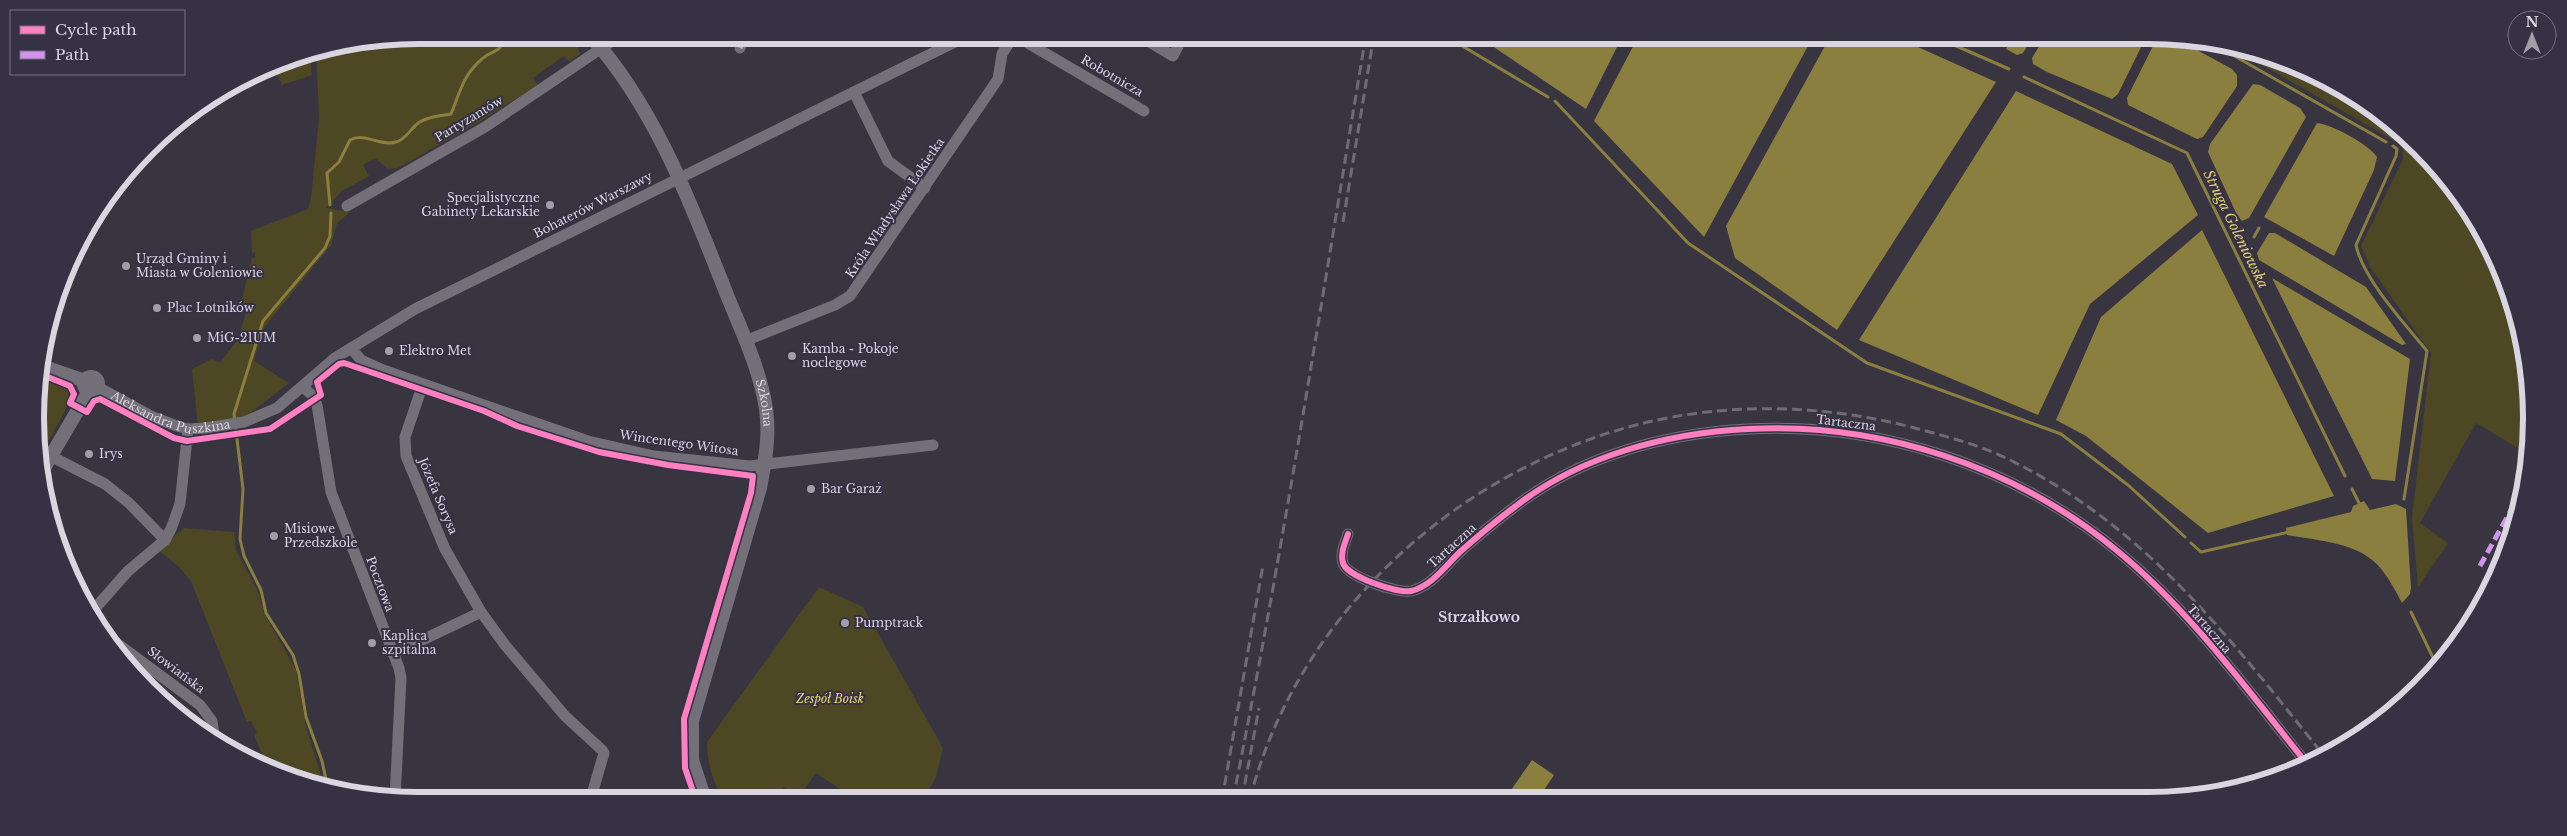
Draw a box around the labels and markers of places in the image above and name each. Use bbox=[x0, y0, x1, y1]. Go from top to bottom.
place label: Specjalistyczne Gabinety Lekarskie bbox=[421, 190, 540, 219]
marker: Specjalistyczne Gabinety Lekarskie bbox=[544, 199, 556, 211]
place label: Urząd Gminy i Miasta w Goleniowie bbox=[136, 251, 263, 280]
marker: Urząd Gminy i Miasta w Goleniowie bbox=[120, 260, 132, 272]
place label: Plac Lotników bbox=[167, 300, 255, 315]
marker: Plac Lotników bbox=[151, 302, 163, 314]
place label: MiG-21UM bbox=[207, 330, 276, 345]
marker: MiG-21UM bbox=[191, 332, 203, 344]
place label: Kamba - Pokoje noclegowe bbox=[802, 341, 899, 370]
place label: Elektro Met bbox=[399, 343, 472, 358]
marker: Elektro Met bbox=[383, 345, 395, 357]
marker: Kamba - Pokoje noclegowe bbox=[786, 350, 798, 362]
place label: Irys bbox=[99, 446, 123, 461]
marker: Irys bbox=[83, 448, 95, 460]
place label: Bar Garaż bbox=[821, 481, 882, 496]
marker: Bar Garaż bbox=[805, 483, 817, 495]
place label: Misiowe Przedszkole bbox=[284, 521, 357, 550]
marker: Misiowe Przedszkole bbox=[268, 530, 280, 542]
place label: Pumptrack bbox=[855, 615, 924, 630]
marker: Pumptrack bbox=[839, 617, 851, 629]
place label: Kaplica szpitalna bbox=[382, 628, 437, 657]
marker: Kaplica szpitalna bbox=[366, 637, 378, 649]

